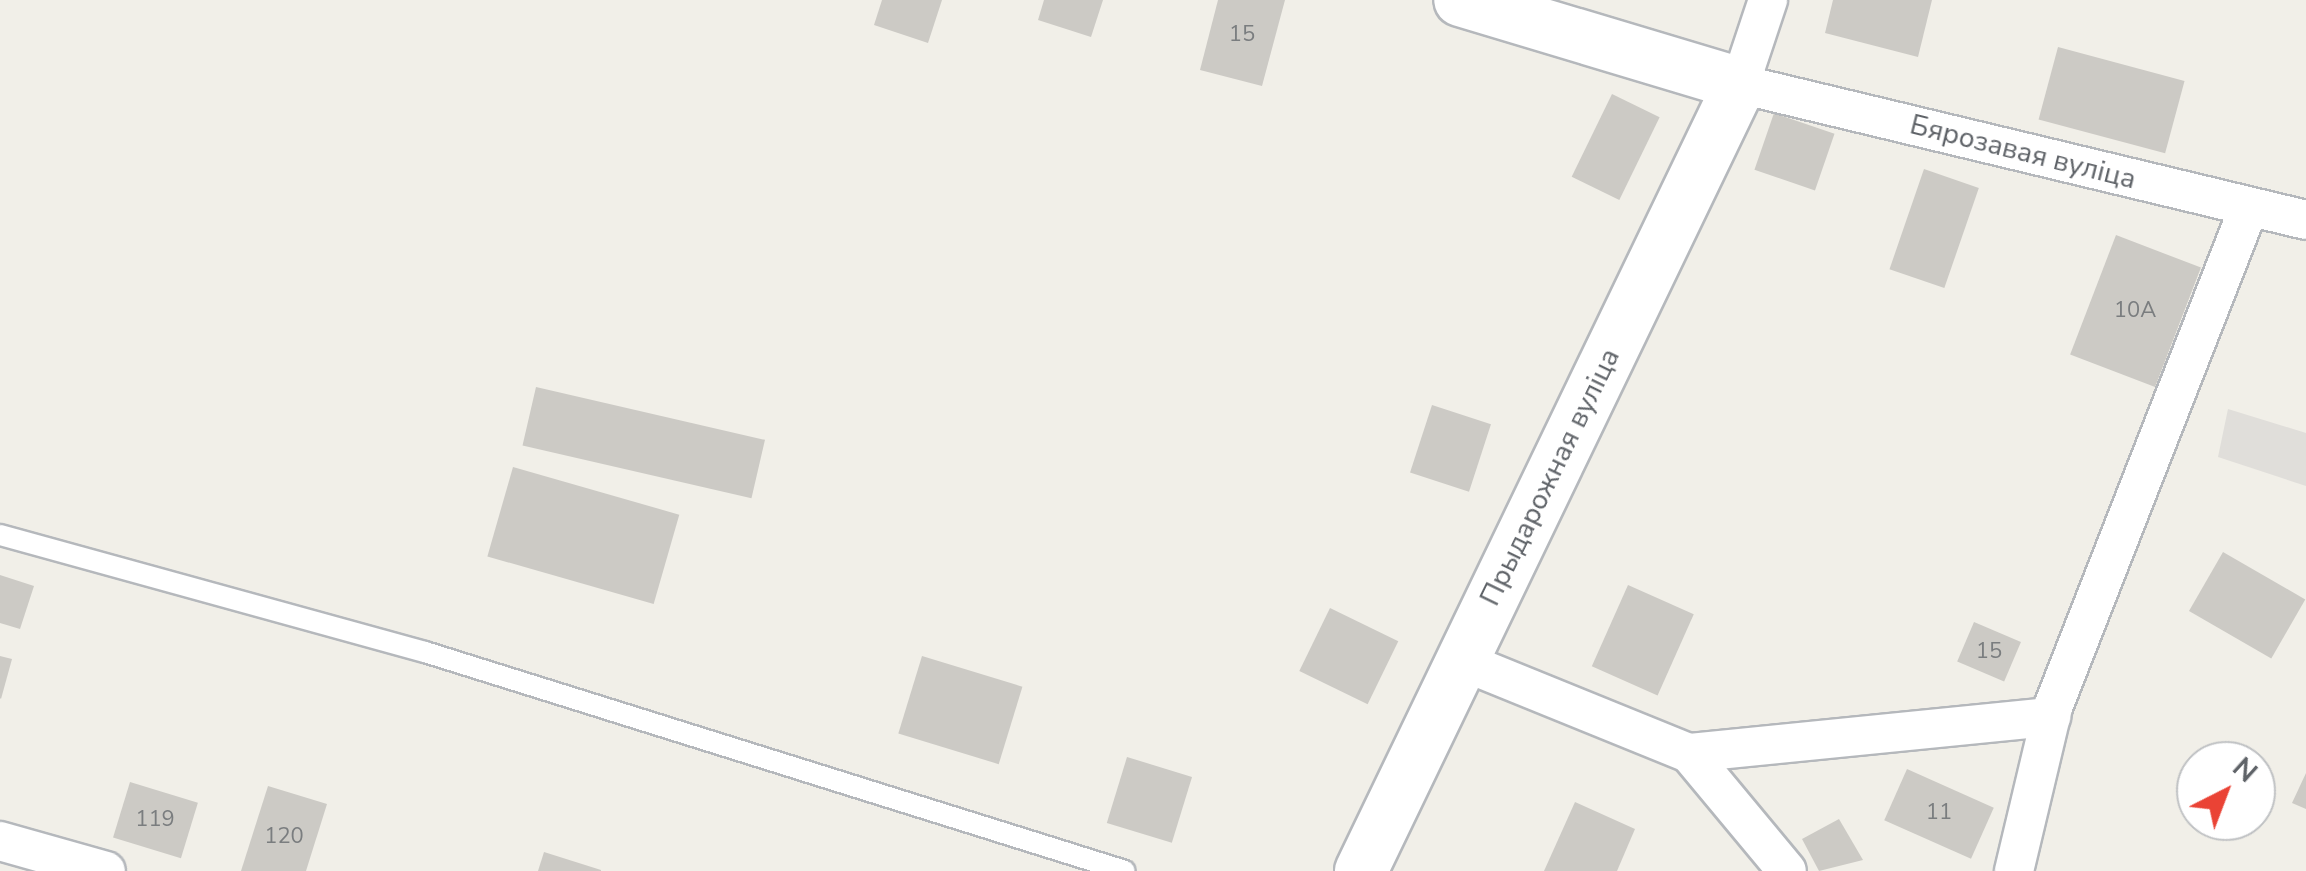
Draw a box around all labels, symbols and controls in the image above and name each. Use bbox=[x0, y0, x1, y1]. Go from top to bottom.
house number: 15 bbox=[1229, 22, 1255, 48]
street label: Бярозавая вуліца bbox=[1907, 108, 2139, 196]
house number: 10А bbox=[2114, 298, 2156, 324]
street label: Прыдарожная вуліца bbox=[1473, 343, 1627, 611]
house number: 15 bbox=[1976, 639, 2002, 665]
north arrow bbox=[2176, 741, 2276, 841]
text: N bbox=[2224, 749, 2265, 791]
house number: 11 bbox=[1926, 800, 1952, 826]
house number: 119 bbox=[135, 807, 175, 833]
house number: 120 bbox=[264, 824, 304, 850]

